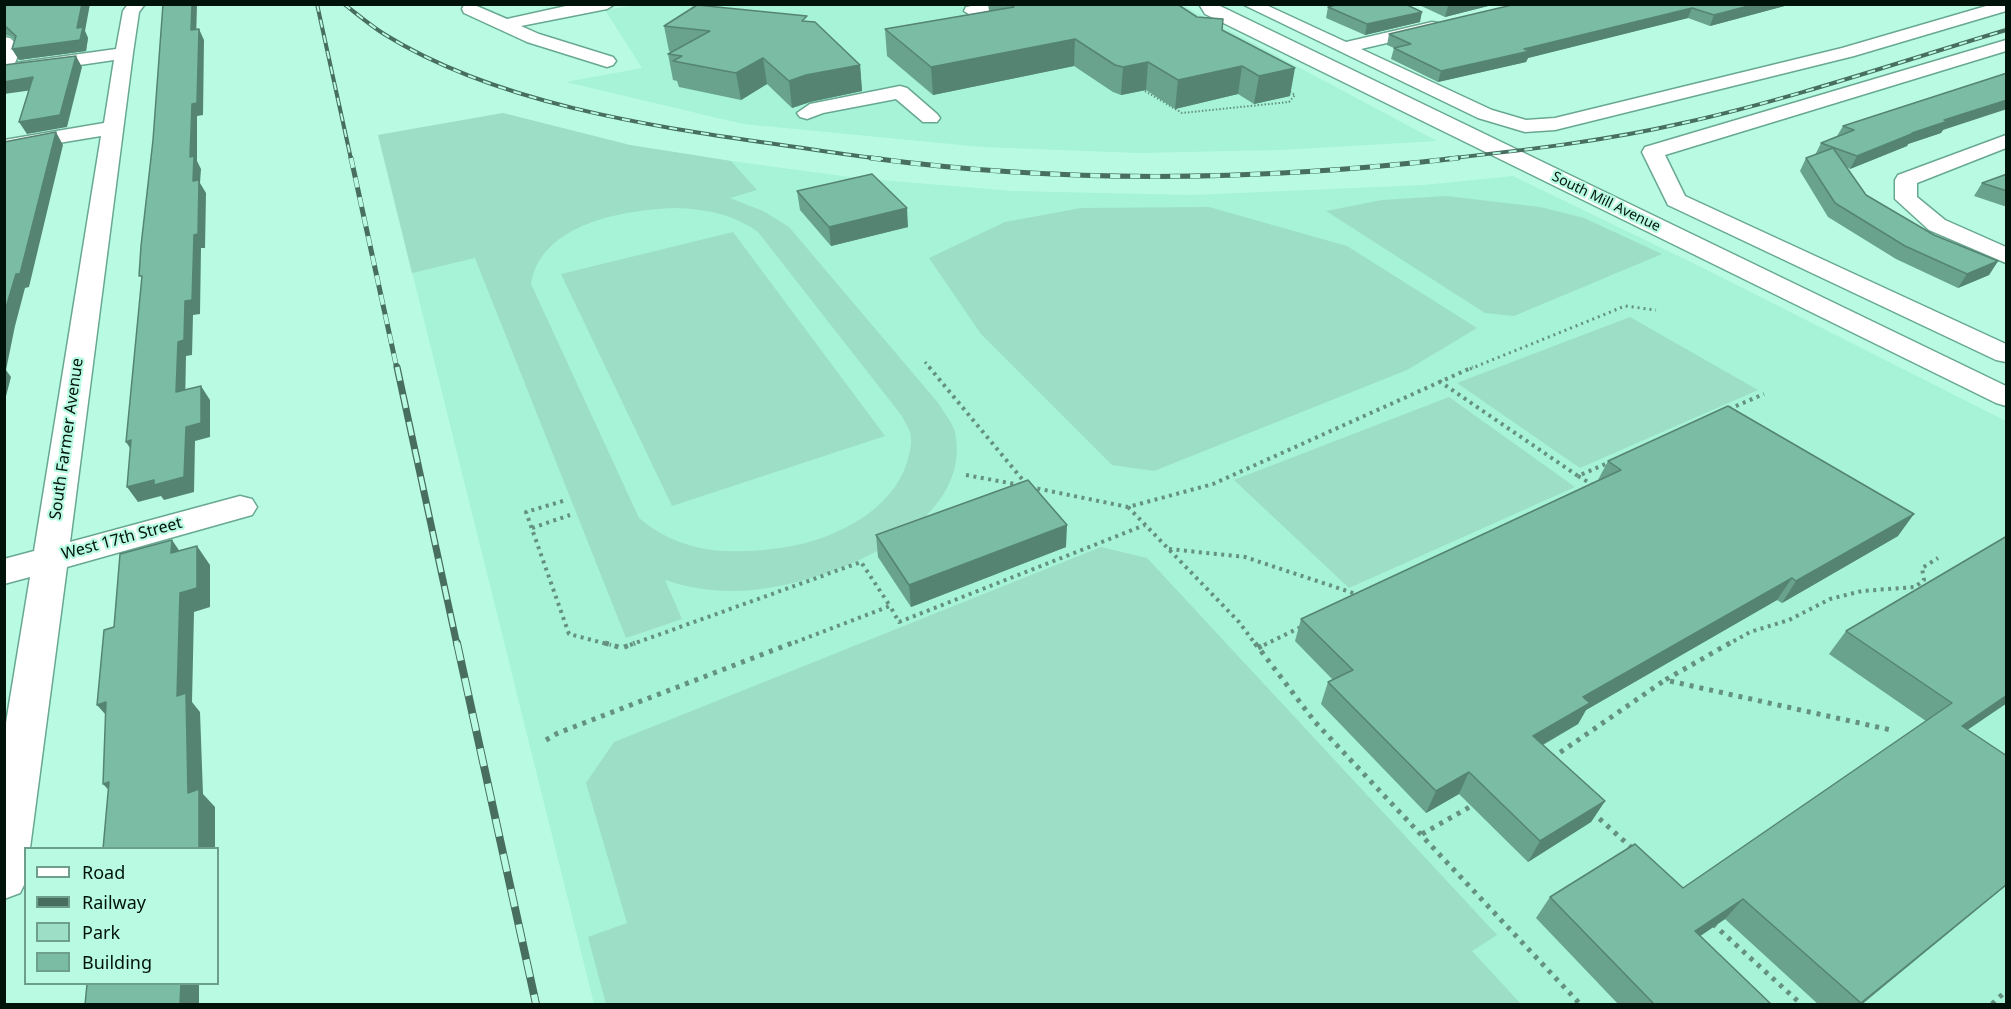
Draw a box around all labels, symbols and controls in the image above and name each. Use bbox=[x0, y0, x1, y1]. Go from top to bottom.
street label: South Mill Avenue bbox=[1549, 168, 1663, 236]
street label: South Farmer Avenue bbox=[46, 357, 88, 521]
street label: West 17th Street bbox=[60, 514, 184, 564]
legend bbox=[24, 847, 219, 985]
text: Road bbox=[82, 860, 125, 884]
text: Railway bbox=[82, 890, 146, 914]
text: Park bbox=[82, 920, 120, 944]
text: Building bbox=[82, 950, 152, 974]

